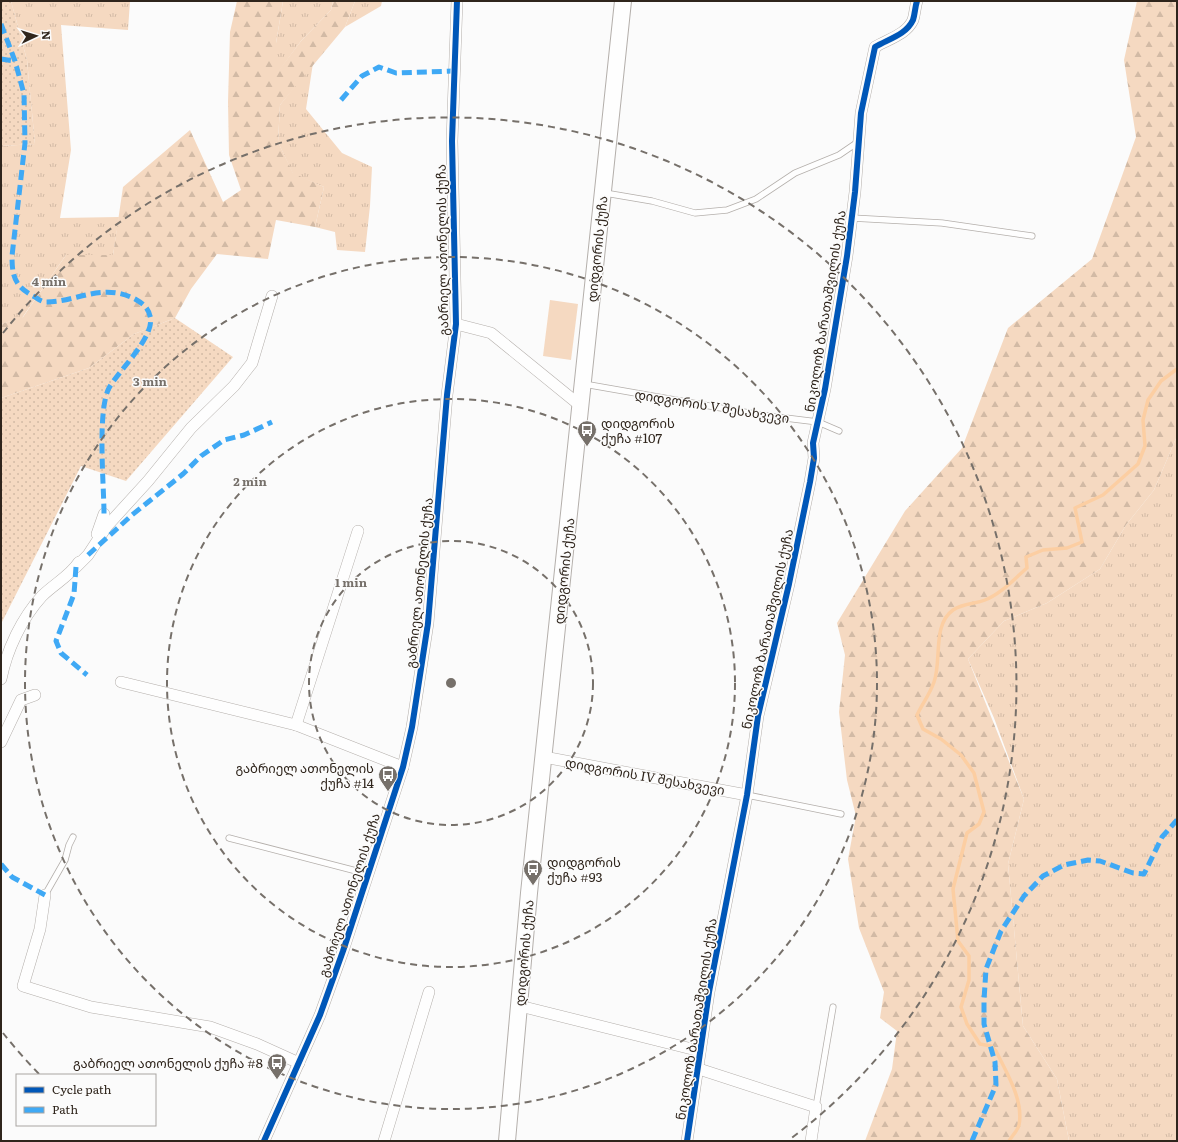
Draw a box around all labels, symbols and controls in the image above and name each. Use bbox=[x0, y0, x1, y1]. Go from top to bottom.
north arrow bbox=[16, 16, 56, 56]
text: N bbox=[39, 30, 55, 40]
street label: გაბრიელ ათონელის ქუჩა bbox=[431, 164, 452, 336]
street label: დიდგორის ქუჩა bbox=[581, 195, 612, 303]
street label: ნიკოლოზ ბარათაშვილის ქუჩა bbox=[799, 209, 850, 413]
text: 4 min bbox=[32, 272, 67, 290]
text: 3 min bbox=[133, 372, 168, 390]
street label: დიდგორის V შესახვევი bbox=[633, 384, 791, 427]
place label: დიდგორის ქუჩა #107 bbox=[601, 413, 675, 447]
bus stop icon: დიდგორის ქუჩა #107 bbox=[576, 419, 598, 447]
text: 2 min bbox=[233, 472, 267, 490]
street label: გაბრიელ ათონელის ქუჩა bbox=[400, 497, 437, 669]
street label: დიდგორის ქუჩა bbox=[548, 517, 579, 625]
street label: ნიკოლოზ ბარათაშვილის ქუჩა bbox=[736, 527, 797, 731]
text: 1 min bbox=[335, 573, 368, 591]
centre of rings bbox=[444, 676, 458, 690]
street label: დიდგორის IV შესახვევი bbox=[564, 752, 726, 799]
place label: გაბრიელ ათონელის ქუჩა #14 bbox=[235, 758, 374, 792]
bus stop icon: გაბრიელ ათონელის ქუჩა #14 bbox=[377, 764, 399, 792]
street label: გაბრიელ ათონელის ქუჩა bbox=[313, 810, 384, 979]
place label: დიდგორის ქუჩა #93 bbox=[547, 852, 621, 886]
bus stop icon: დიდგორის ქუჩა #93 bbox=[522, 858, 544, 886]
street label: დიდგორის ქუჩა bbox=[509, 899, 538, 1007]
street label: ნიკოლოზ ბარათაშვილის ქუჩა bbox=[670, 917, 721, 1121]
bus stop icon: გაბრიელ ათონელის ქუჩა #8 bbox=[266, 1052, 288, 1080]
place label: გაბრიელ ათონელის ქუჩა #8 bbox=[73, 1053, 263, 1072]
legend bbox=[16, 1074, 156, 1126]
text: Cycle path bbox=[52, 1080, 112, 1098]
text: Path bbox=[52, 1100, 78, 1118]

